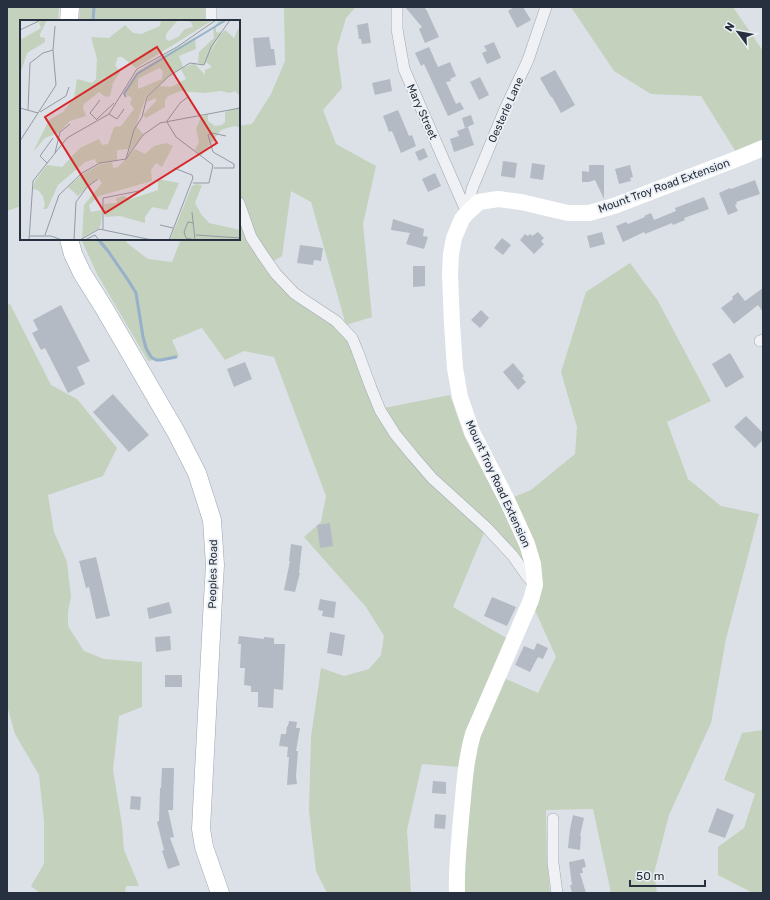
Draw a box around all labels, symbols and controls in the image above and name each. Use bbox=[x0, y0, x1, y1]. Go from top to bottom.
north arrow bbox=[718, 12, 758, 52]
inset map bbox=[20, 20, 240, 240]
text: N bbox=[722, 20, 738, 34]
street label: Oesterle Lane bbox=[486, 75, 526, 145]
street label: Mary Street bbox=[404, 82, 440, 142]
street label: Mount Troy Road Extension bbox=[597, 156, 731, 216]
street label: Mount Troy Road Extension bbox=[463, 418, 533, 550]
street label: Peoples Road bbox=[206, 539, 220, 609]
scale bar bbox=[630, 862, 705, 888]
text: 50 m bbox=[636, 869, 664, 883]

